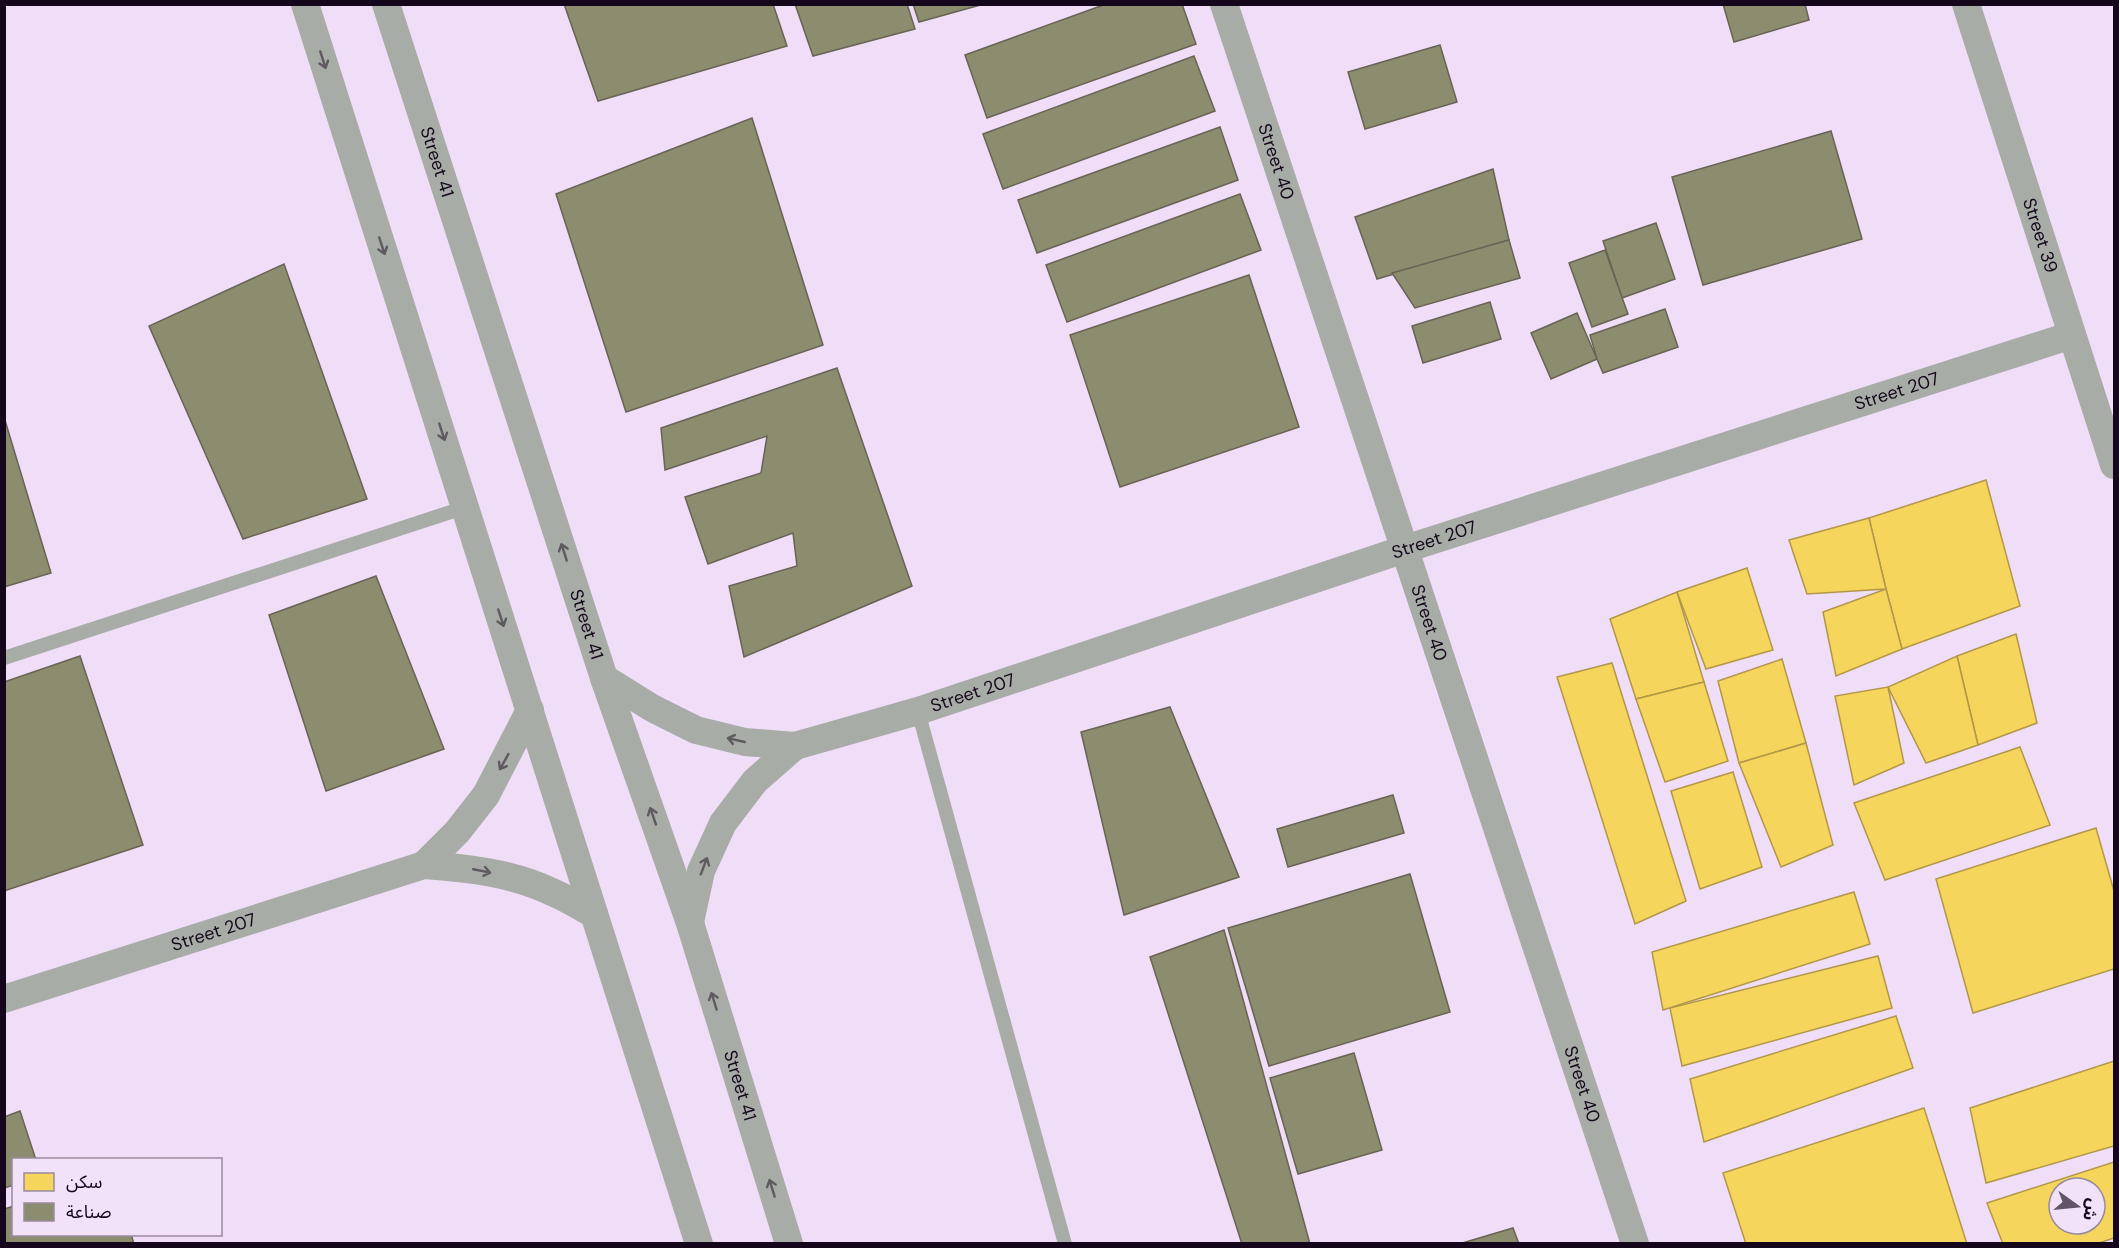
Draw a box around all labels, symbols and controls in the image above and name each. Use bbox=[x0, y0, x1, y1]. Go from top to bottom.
one-way arrow bbox=[318, 50, 329, 69]
street label: Street 40 bbox=[1252, 120, 1300, 203]
street label: Street 41 bbox=[415, 124, 460, 200]
street label: Street 39 bbox=[2017, 195, 2064, 276]
one-way arrow bbox=[378, 236, 389, 255]
street label: Street 207 bbox=[1851, 366, 1942, 416]
one-way arrow bbox=[437, 422, 448, 441]
street label: Street 207 bbox=[1388, 515, 1479, 565]
one-way arrow bbox=[557, 543, 568, 562]
street label: Street 40 bbox=[1405, 582, 1453, 664]
street label: Street 41 bbox=[564, 586, 609, 663]
one-way arrow bbox=[496, 608, 507, 627]
street label: Street 207 bbox=[927, 668, 1018, 718]
one-way arrow bbox=[727, 734, 747, 745]
one-way arrow bbox=[498, 753, 510, 770]
one-way arrow bbox=[646, 807, 657, 826]
one-way arrow bbox=[699, 857, 710, 876]
one-way arrow bbox=[472, 866, 491, 877]
street label: Street 207 bbox=[168, 907, 259, 957]
one-way arrow bbox=[708, 992, 719, 1011]
street label: Street 40 bbox=[1558, 1043, 1606, 1126]
street label: Street 41 bbox=[718, 1047, 762, 1124]
legend bbox=[12, 1158, 222, 1236]
text: سكن bbox=[66, 1170, 102, 1194]
north arrow bbox=[2047, 1176, 2107, 1236]
one-way arrow bbox=[766, 1179, 777, 1198]
text: ش bbox=[2078, 1196, 2104, 1223]
text: صناعة bbox=[66, 1200, 111, 1224]

